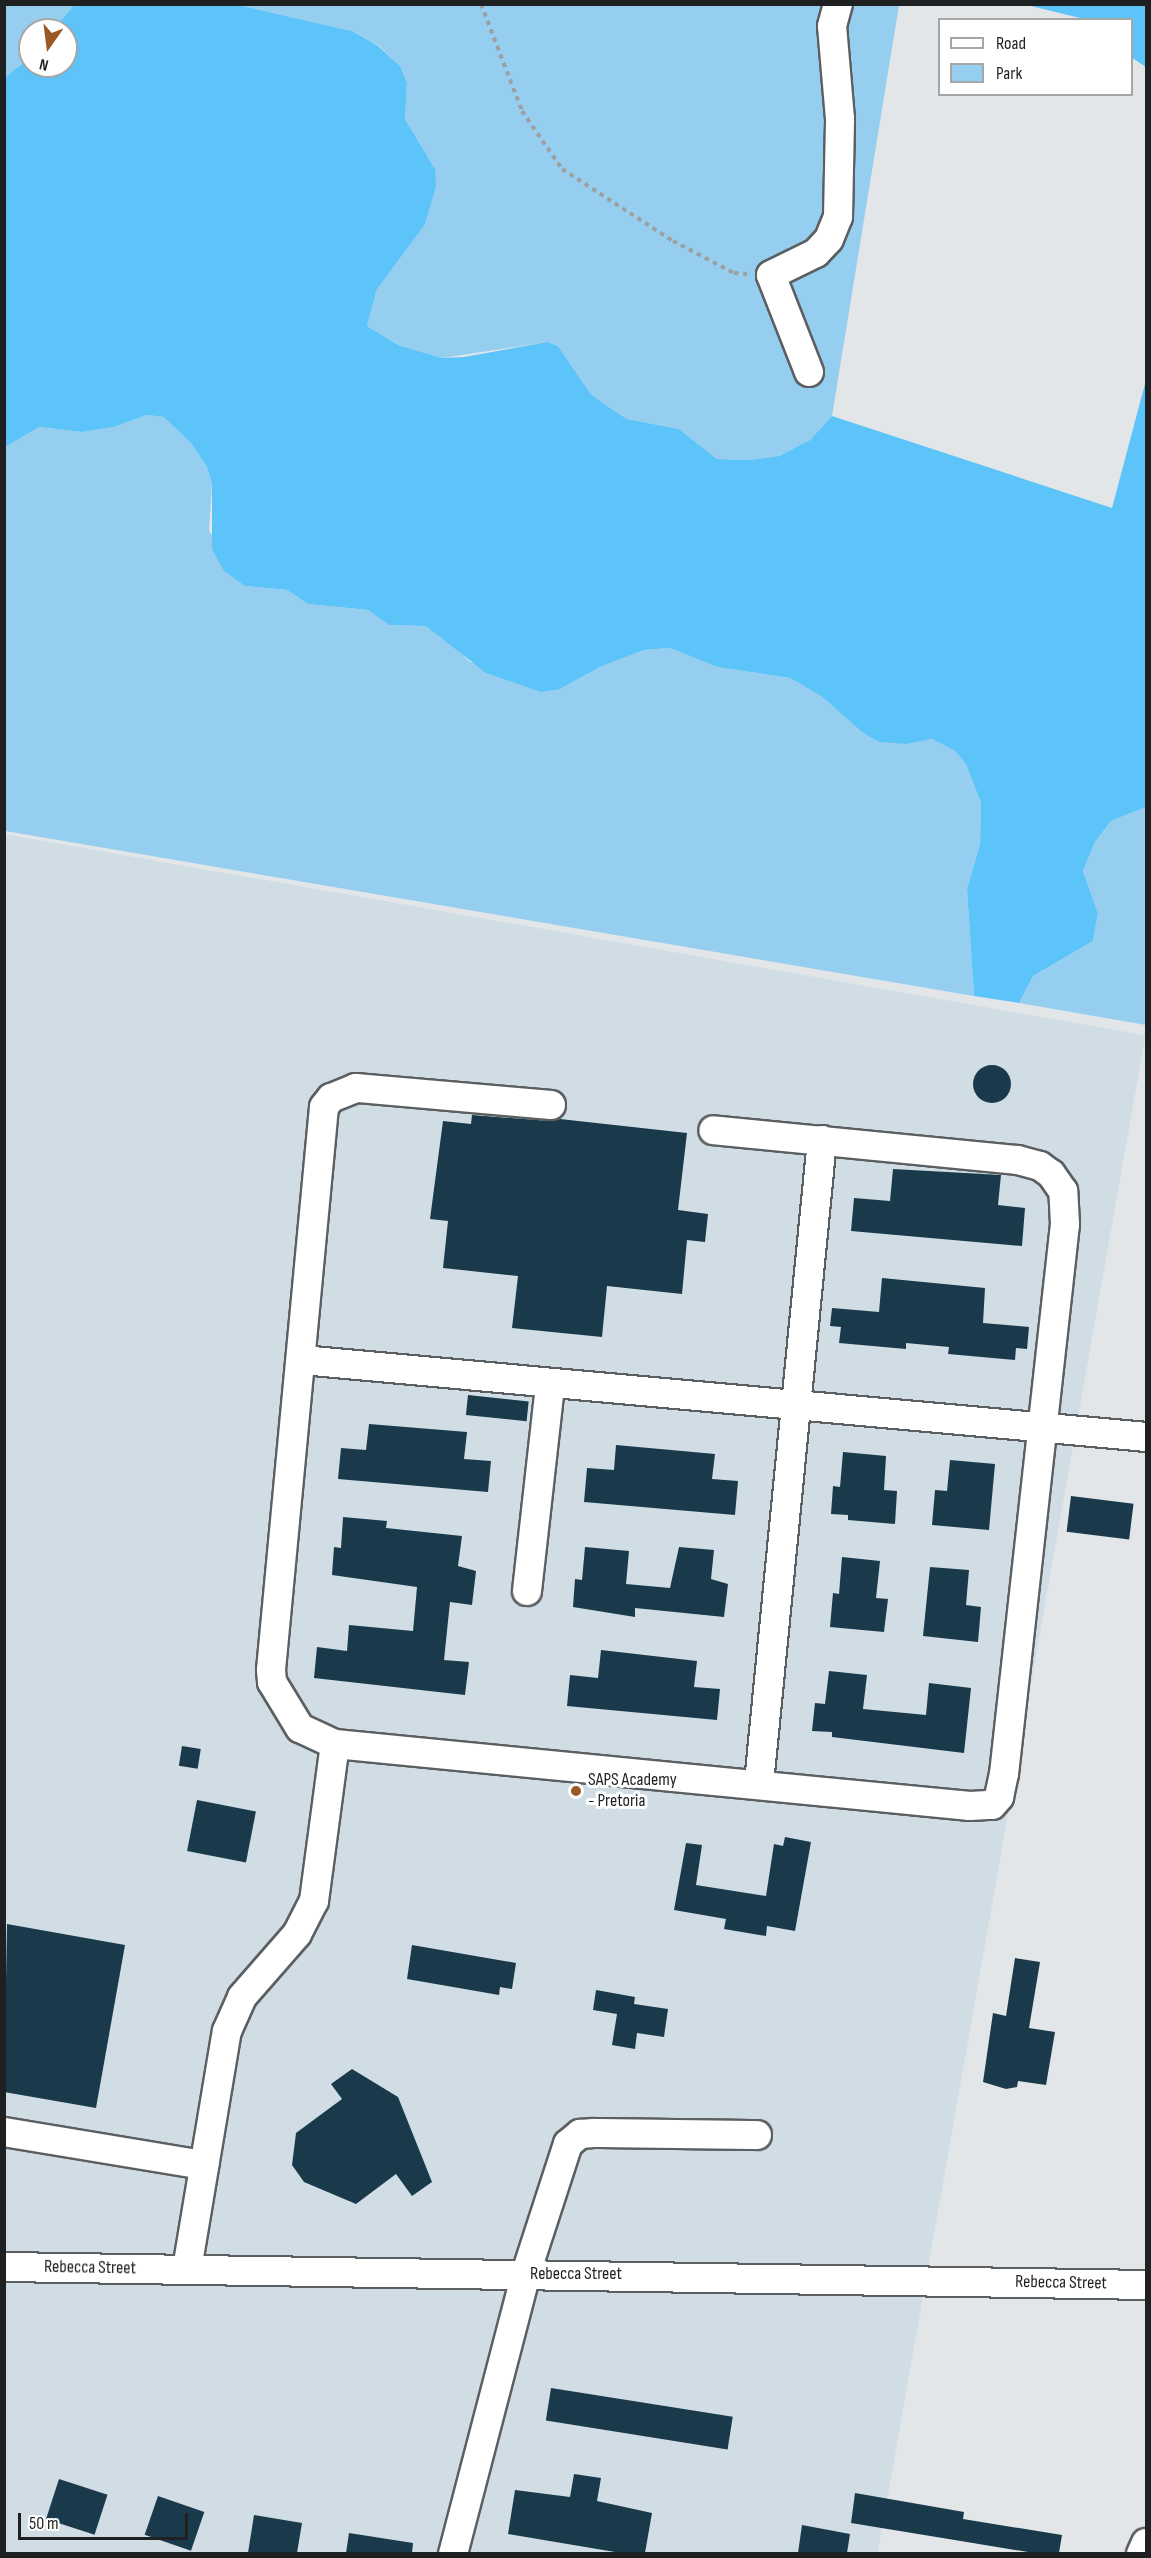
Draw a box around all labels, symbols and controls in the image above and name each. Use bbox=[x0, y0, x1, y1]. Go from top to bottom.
north arrow bbox=[18, 18, 78, 78]
legend bbox=[938, 18, 1133, 96]
text: Road bbox=[996, 33, 1026, 54]
text: N bbox=[38, 54, 50, 74]
text: Park bbox=[996, 63, 1022, 84]
place label: SAPS Academy - Pretoria bbox=[588, 1770, 677, 1812]
marker: SAPS Academy - Pretoria bbox=[569, 1784, 583, 1798]
street label: Rebecca Street bbox=[44, 2256, 136, 2280]
street label: Rebecca Street bbox=[530, 2263, 622, 2285]
street label: Rebecca Street bbox=[1015, 2271, 1107, 2295]
scale bar bbox=[21, 2501, 190, 2539]
text: 50 m bbox=[29, 2513, 59, 2534]

